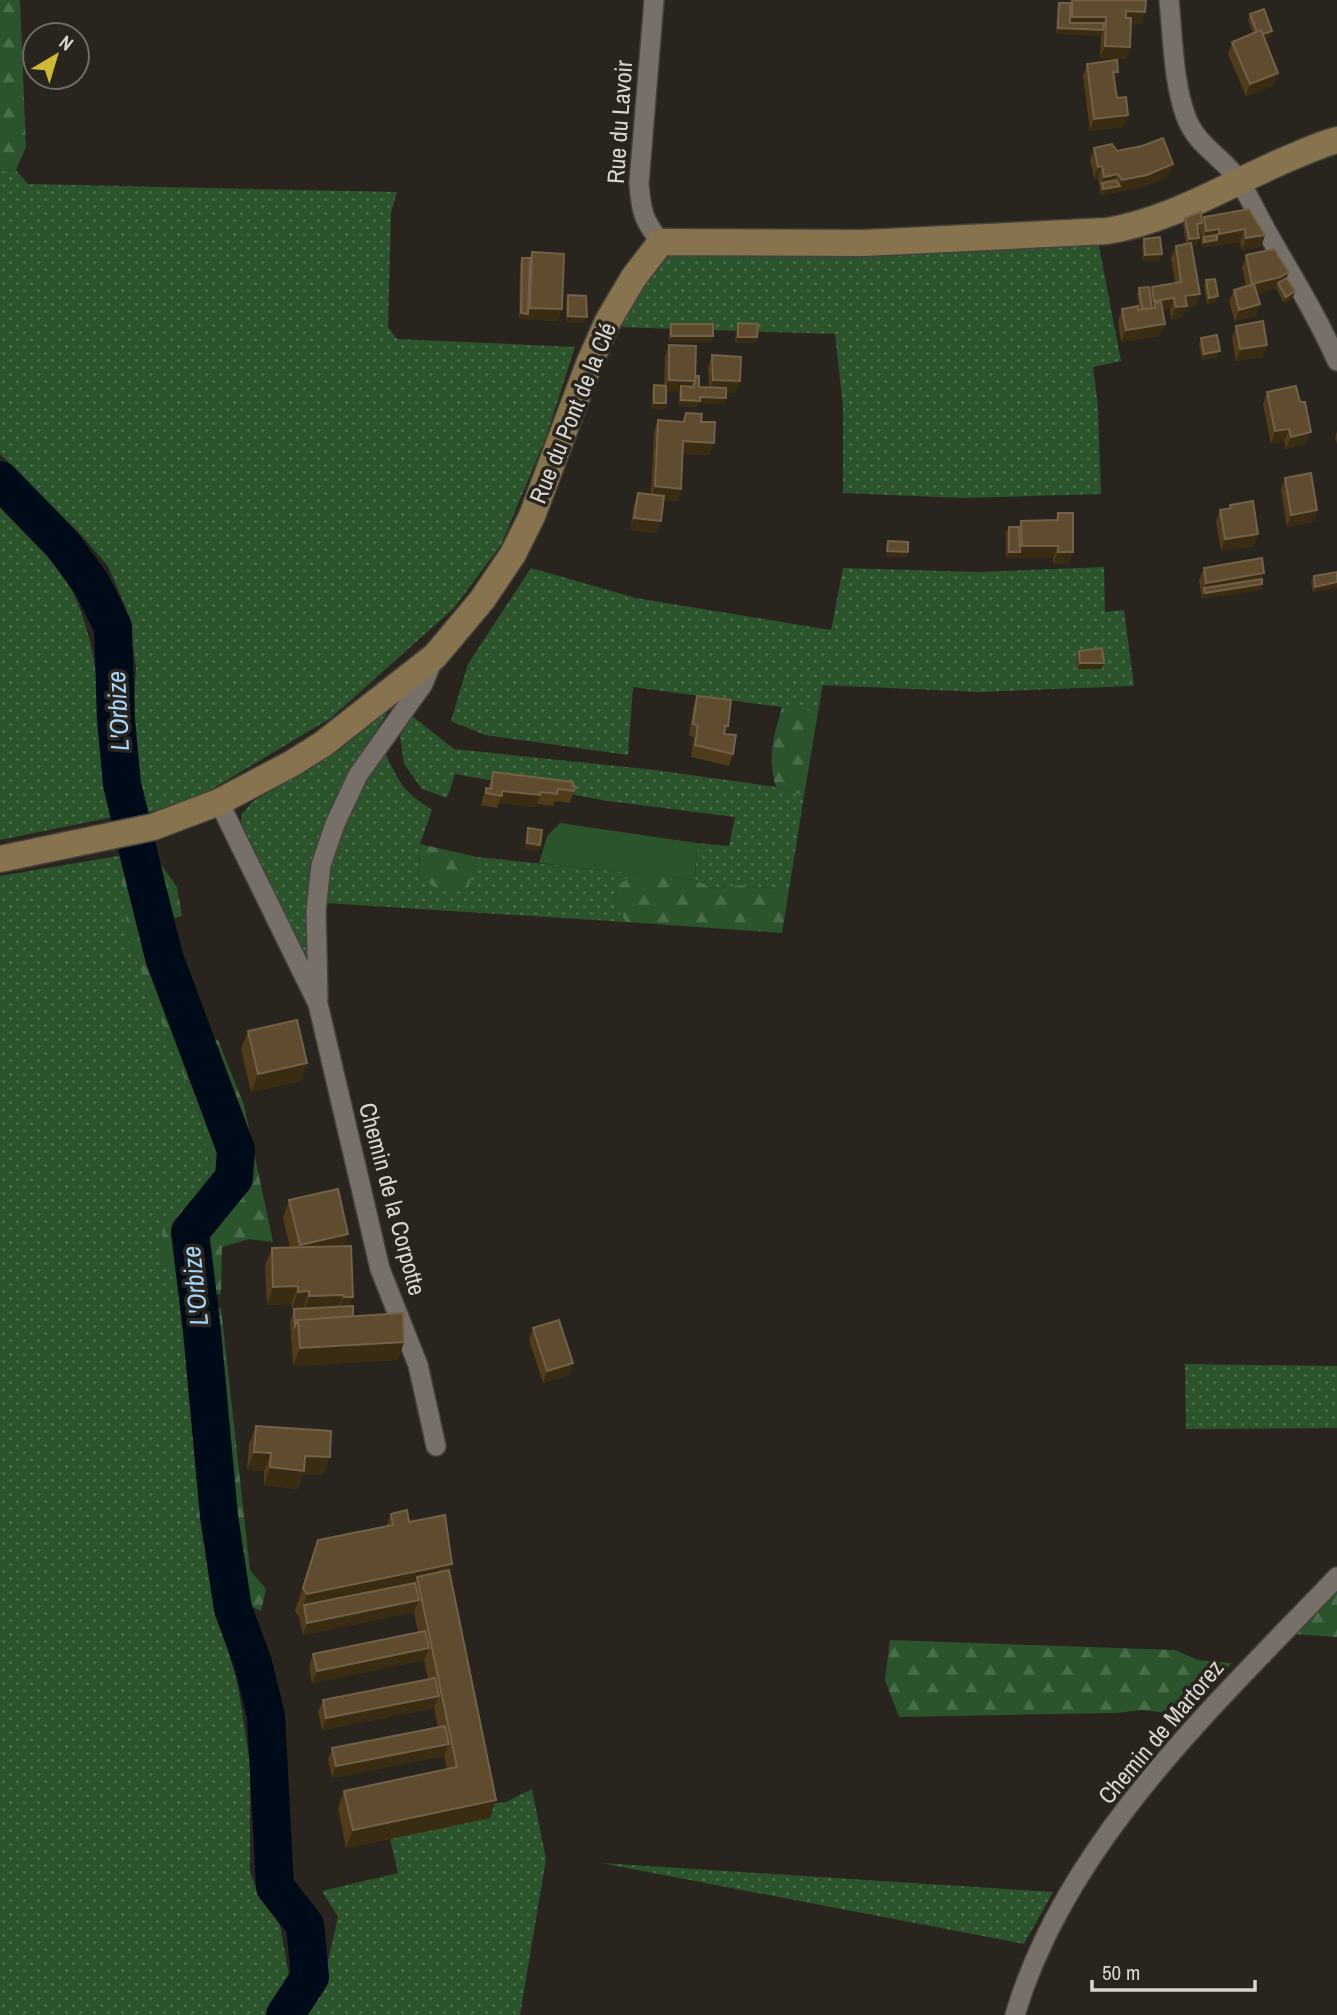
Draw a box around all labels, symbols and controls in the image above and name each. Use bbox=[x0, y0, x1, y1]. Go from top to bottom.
north arrow bbox=[21, 21, 91, 91]
text: N bbox=[54, 29, 79, 56]
street label: Rue du Lavoir bbox=[599, 59, 639, 185]
street label: Rue du Pont de la Clé bbox=[521, 317, 623, 508]
water label: L'Orbize bbox=[98, 670, 137, 752]
street label: Chemin de la Corpotte bbox=[352, 1099, 434, 1299]
water label: L'Orbize bbox=[173, 1244, 216, 1328]
street label: Chemin de Martorez bbox=[1090, 1652, 1230, 1810]
scale bar bbox=[1092, 1948, 1255, 1992]
text: 50 m bbox=[1102, 1958, 1140, 1987]

